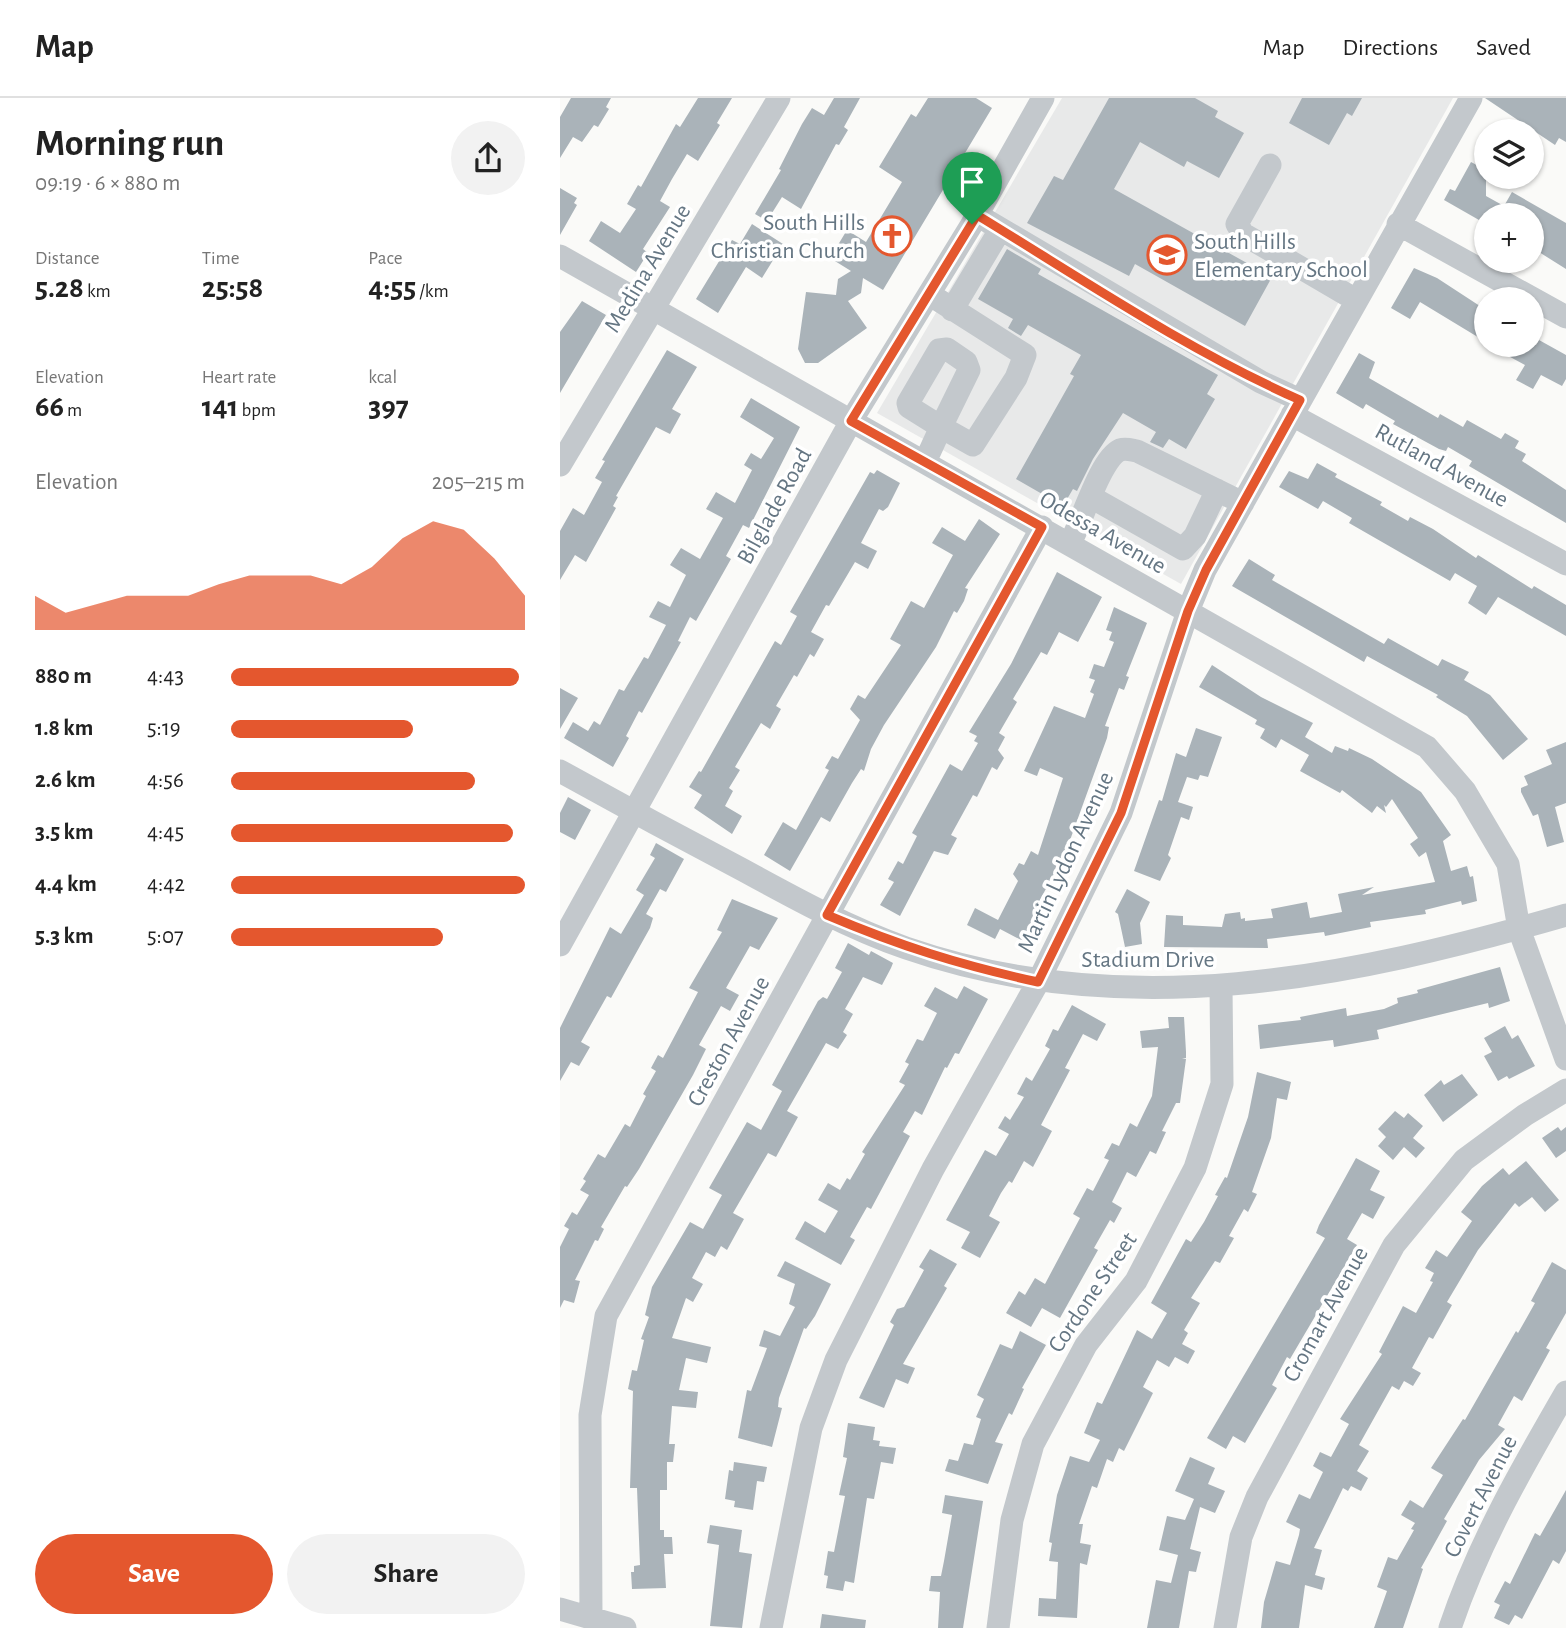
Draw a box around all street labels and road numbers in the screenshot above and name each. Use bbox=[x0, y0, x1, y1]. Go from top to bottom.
street label: Medina Avenue bbox=[600, 200, 696, 337]
street label: Rutland Avenue bbox=[1371, 419, 1512, 512]
street label: Bilglade Road bbox=[733, 444, 817, 568]
street label: Odessa Avenue bbox=[1035, 487, 1170, 579]
street label: Martin Lydon Avenue bbox=[1013, 768, 1118, 957]
street label: Stadium Drive bbox=[1081, 948, 1215, 972]
street label: Creston Avenue bbox=[683, 972, 774, 1111]
street label: Cordone Street bbox=[1044, 1228, 1142, 1357]
street label: Cromart Avenue bbox=[1279, 1243, 1373, 1386]
street label: Covert Avenue bbox=[1440, 1431, 1522, 1561]

